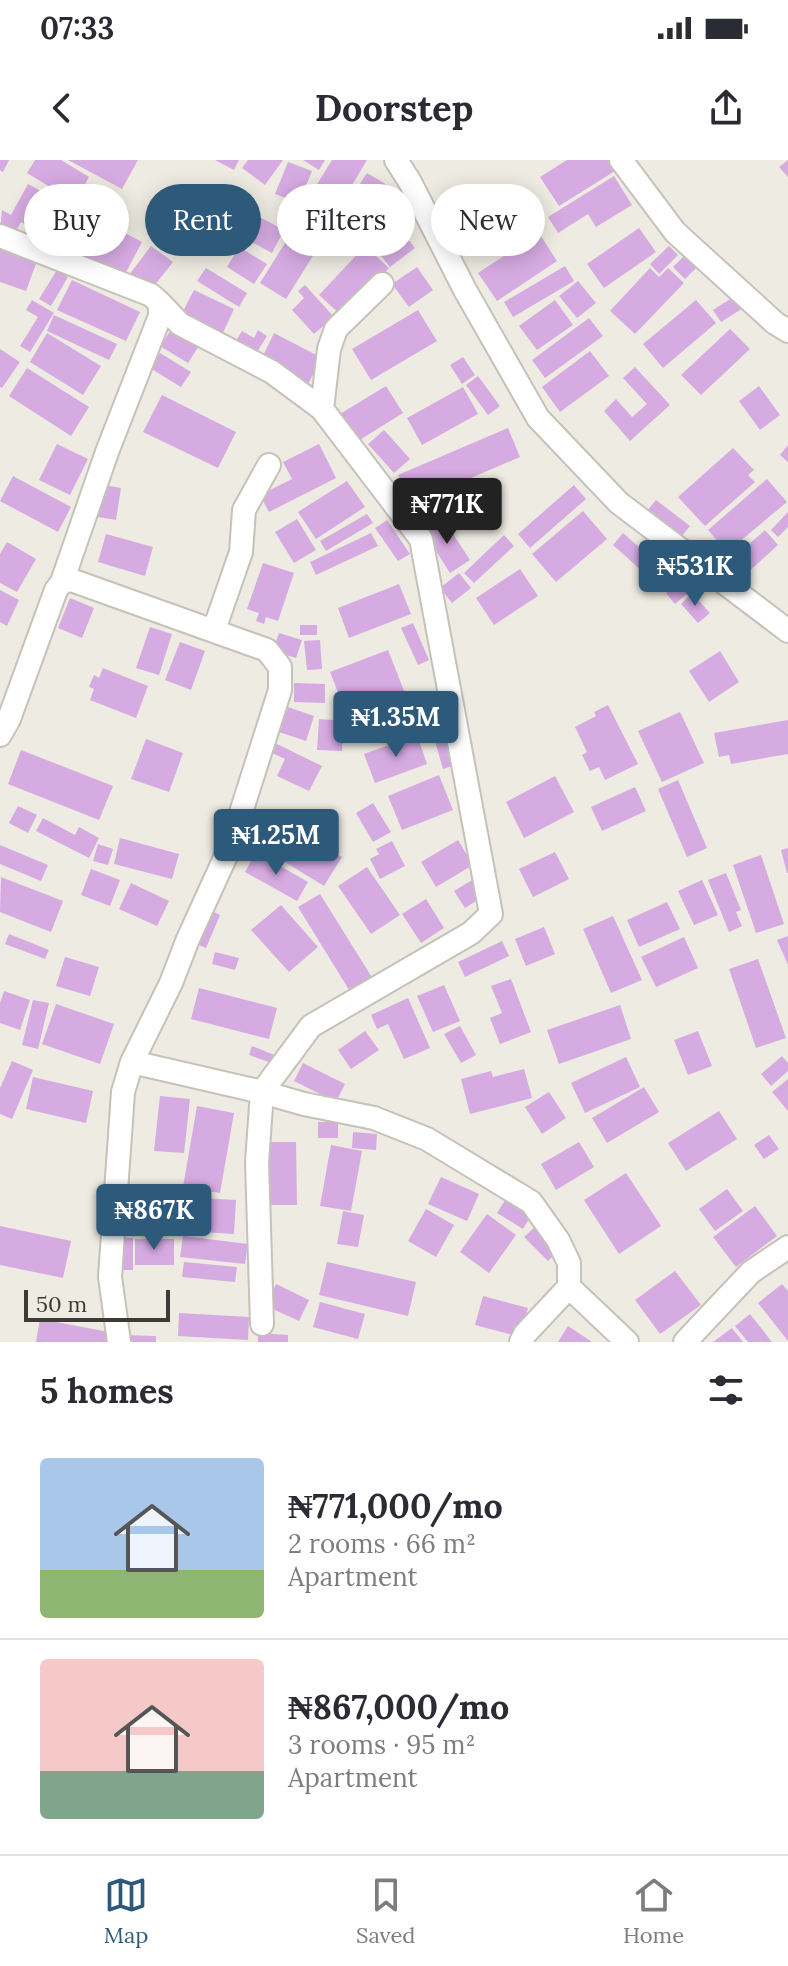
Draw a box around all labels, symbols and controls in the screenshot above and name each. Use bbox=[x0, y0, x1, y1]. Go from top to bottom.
text: 07:33 bbox=[40, 9, 114, 47]
text: Doorstep bbox=[315, 85, 473, 131]
icon: back bbox=[40, 86, 84, 130]
icon: share bbox=[704, 86, 748, 130]
chip: Buy bbox=[24, 184, 129, 256]
chip: Rent bbox=[145, 184, 261, 256]
chip: Filters bbox=[277, 184, 415, 256]
chip: New bbox=[431, 184, 545, 256]
pin: ₦771K bbox=[391, 478, 503, 546]
text: ₦771K bbox=[411, 487, 483, 520]
pin: ₦531K bbox=[639, 540, 751, 608]
text: ₦531K bbox=[657, 549, 733, 582]
pin: ₦1.35M bbox=[331, 691, 461, 759]
text: ₦1.35M bbox=[351, 700, 441, 733]
pin: ₦1.25M bbox=[211, 809, 341, 877]
text: ₦1.25M bbox=[232, 818, 320, 851]
pin: ₦867K bbox=[98, 1184, 210, 1252]
text: ₦867K bbox=[114, 1193, 194, 1226]
scale bar bbox=[24, 1286, 170, 1322]
text: 50 m bbox=[36, 1290, 87, 1318]
icon: filters bbox=[704, 1368, 748, 1412]
text: 5 homes bbox=[40, 1369, 174, 1412]
text: ₦771,000/mo bbox=[288, 1484, 503, 1527]
icon: home bbox=[104, 1490, 200, 1586]
text: 2 rooms · 66 m² bbox=[288, 1527, 476, 1560]
text: Apartment bbox=[288, 1560, 418, 1593]
text: ₦867,000/mo bbox=[288, 1685, 509, 1728]
icon: home bbox=[104, 1691, 200, 1787]
text: 3 rooms · 95 m² bbox=[288, 1728, 476, 1761]
text: Apartment bbox=[288, 1761, 418, 1794]
tab: Map bbox=[104, 1873, 148, 1949]
tab: Saved bbox=[356, 1873, 416, 1949]
tab: Home bbox=[623, 1873, 684, 1949]

